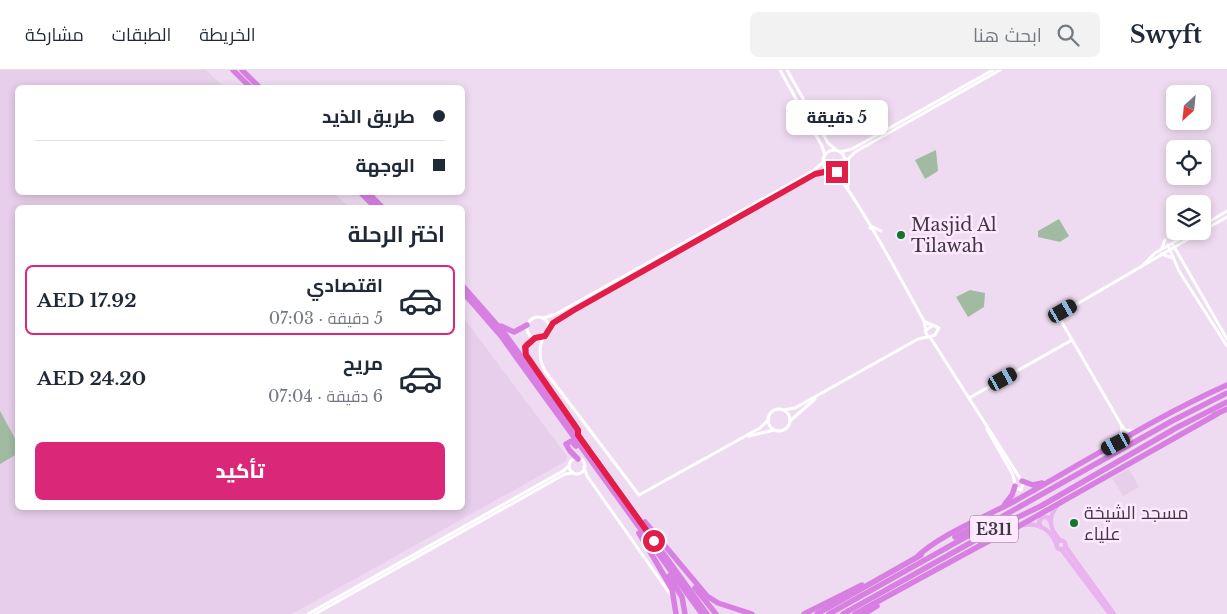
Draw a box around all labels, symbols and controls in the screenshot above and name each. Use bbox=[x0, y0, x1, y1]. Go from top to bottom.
search box bbox=[750, 12, 1100, 57]
text: Swyft bbox=[1130, 20, 1202, 49]
icon: search bbox=[1054, 21, 1082, 49]
text: مشاركة bbox=[25, 24, 84, 46]
text: الطبقات bbox=[112, 24, 171, 46]
text: الخريطة bbox=[199, 24, 256, 46]
text: ابحث هنا bbox=[973, 24, 1042, 47]
north arrow bbox=[1166, 85, 1211, 130]
map controls bbox=[1166, 85, 1211, 240]
callout: 5 دقيقة bbox=[786, 99, 888, 134]
text: طريق الذيد bbox=[322, 105, 415, 128]
text: 5 دقيقة bbox=[807, 107, 867, 127]
button: locate bbox=[1166, 140, 1211, 185]
text: الوجهة bbox=[355, 154, 415, 177]
route end bbox=[826, 161, 848, 183]
button: layers bbox=[1166, 195, 1211, 240]
place label: Masjid Al Tilawah bbox=[911, 214, 997, 257]
text: اختر الرحلة bbox=[348, 221, 445, 248]
marker: Masjid Al Tilawah bbox=[895, 229, 907, 241]
text: اقتصادي bbox=[307, 274, 383, 297]
icon: car bbox=[398, 278, 443, 323]
text: AED 17.92 bbox=[37, 289, 137, 312]
car bbox=[1046, 297, 1079, 325]
text: 5 دقيقة · 07:03 bbox=[269, 308, 383, 328]
text: مريح bbox=[343, 352, 383, 375]
icon: car bbox=[398, 356, 443, 401]
car bbox=[986, 365, 1019, 393]
text: AED 24.20 bbox=[37, 367, 146, 390]
text: 6 دقيقة · 07:04 bbox=[268, 386, 383, 406]
car bbox=[1099, 430, 1132, 458]
button: تأكيد bbox=[35, 442, 445, 500]
place label: مسجد الشيخة علياء bbox=[1084, 502, 1189, 545]
road number: E311 bbox=[970, 516, 1018, 542]
marker: مسجد الشيخة علياء bbox=[1068, 517, 1080, 529]
route start bbox=[643, 530, 665, 552]

